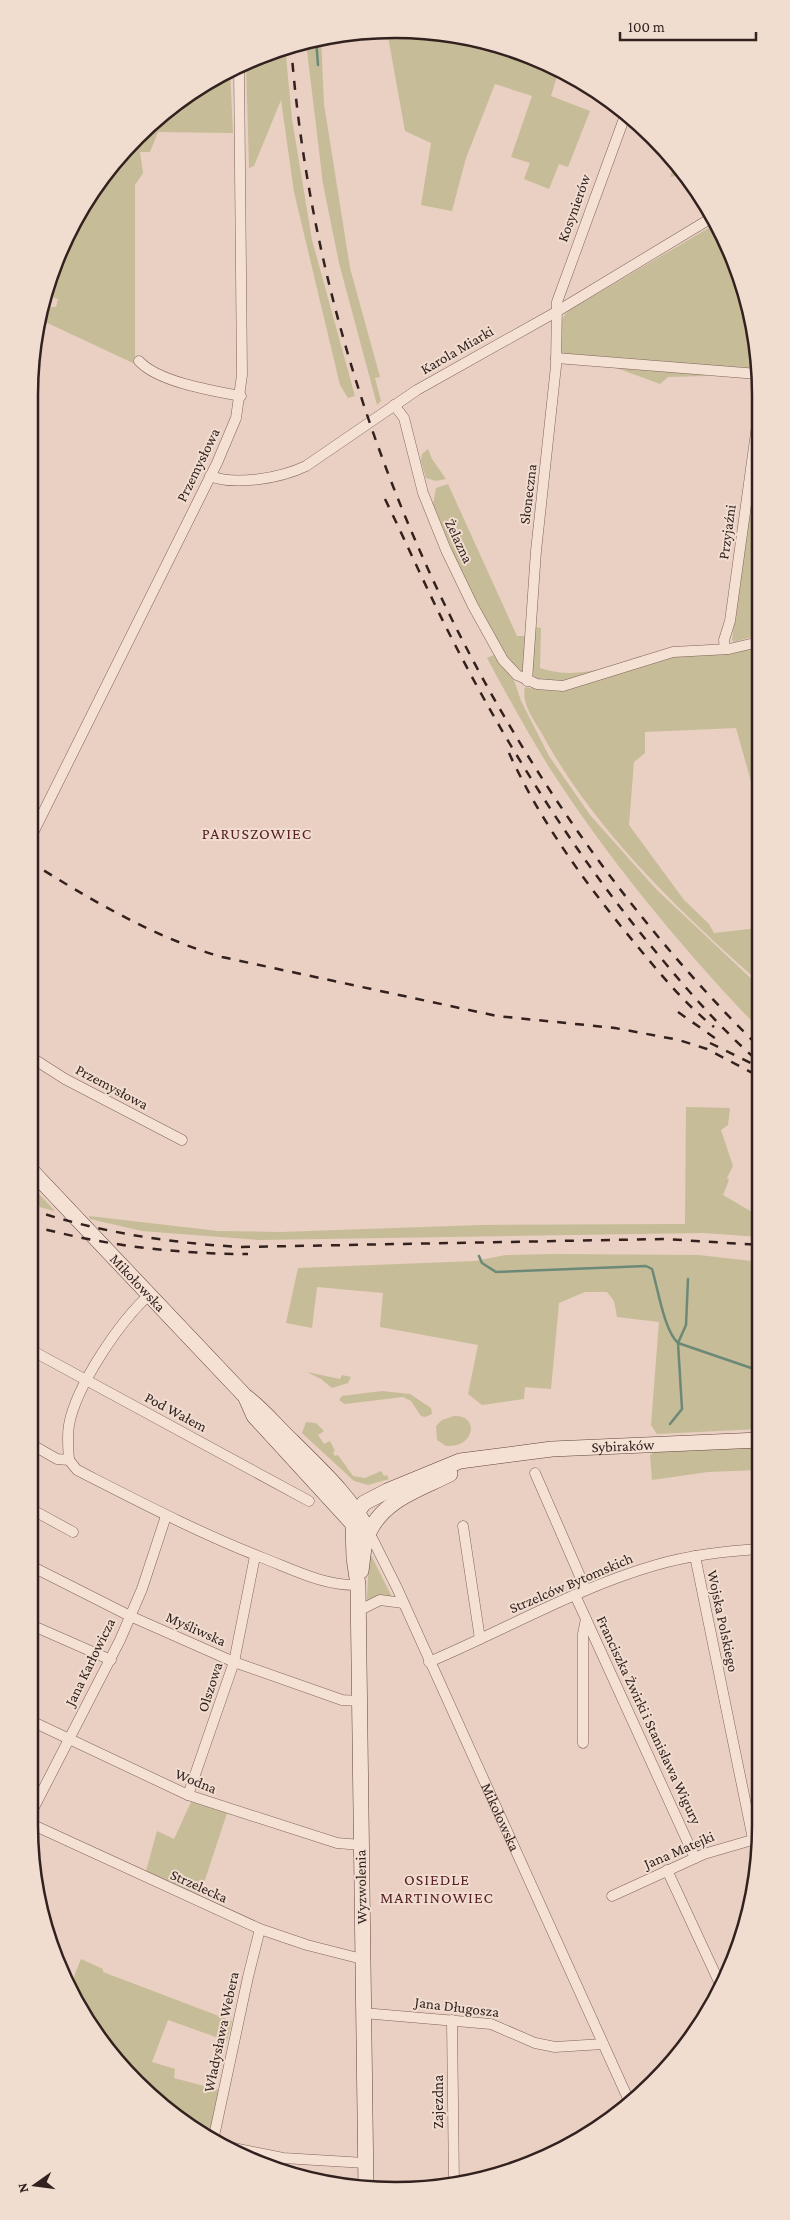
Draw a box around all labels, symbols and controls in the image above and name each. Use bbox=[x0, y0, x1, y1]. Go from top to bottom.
scale bar bbox=[620, 10, 756, 42]
text: 100 m bbox=[628, 19, 665, 35]
street label: Kosynierów bbox=[554, 171, 595, 244]
street label: Karola Miarki bbox=[418, 323, 496, 377]
street label: Przemysłowa bbox=[173, 426, 224, 505]
street label: Słoneczna bbox=[516, 463, 540, 525]
street label: Przyjaźni bbox=[715, 504, 740, 560]
street label: Żelazna bbox=[442, 516, 476, 566]
district label: PARUSZOWIEC bbox=[202, 825, 312, 842]
street label: Przemysłowa bbox=[73, 1061, 151, 1114]
street label: Mikołowska bbox=[107, 1251, 169, 1315]
street label: Pod Wałem bbox=[142, 1389, 210, 1435]
street label: Sybiraków bbox=[591, 1437, 656, 1456]
street label: Strzelców Bytomskich bbox=[507, 1550, 635, 1617]
street label: Wojska Polskiego bbox=[703, 1569, 742, 1674]
street label: Myśliwska bbox=[163, 1609, 228, 1650]
street label: Franciszka Żwirki i Stanisława Wigury bbox=[593, 1613, 704, 1827]
street label: Jana Karłowicza bbox=[61, 1615, 119, 1711]
street label: Olszowa bbox=[194, 1660, 226, 1714]
street label: Wodna bbox=[173, 1765, 219, 1797]
street label: Mikołowska bbox=[478, 1780, 523, 1854]
street label: Jana Matejki bbox=[640, 1828, 717, 1874]
street label: Wyzwolenia bbox=[352, 1850, 371, 1924]
street label: Strzelecka bbox=[168, 1866, 230, 1906]
district label: OSIEDLE MARTINOWIEC bbox=[380, 1871, 494, 1906]
street label: Władysława Webera bbox=[200, 1970, 243, 2094]
street label: Jana Długosza bbox=[412, 1994, 500, 2021]
street label: Zajezdna bbox=[430, 2075, 447, 2129]
north arrow bbox=[10, 2160, 60, 2210]
text: N bbox=[13, 2181, 31, 2195]

